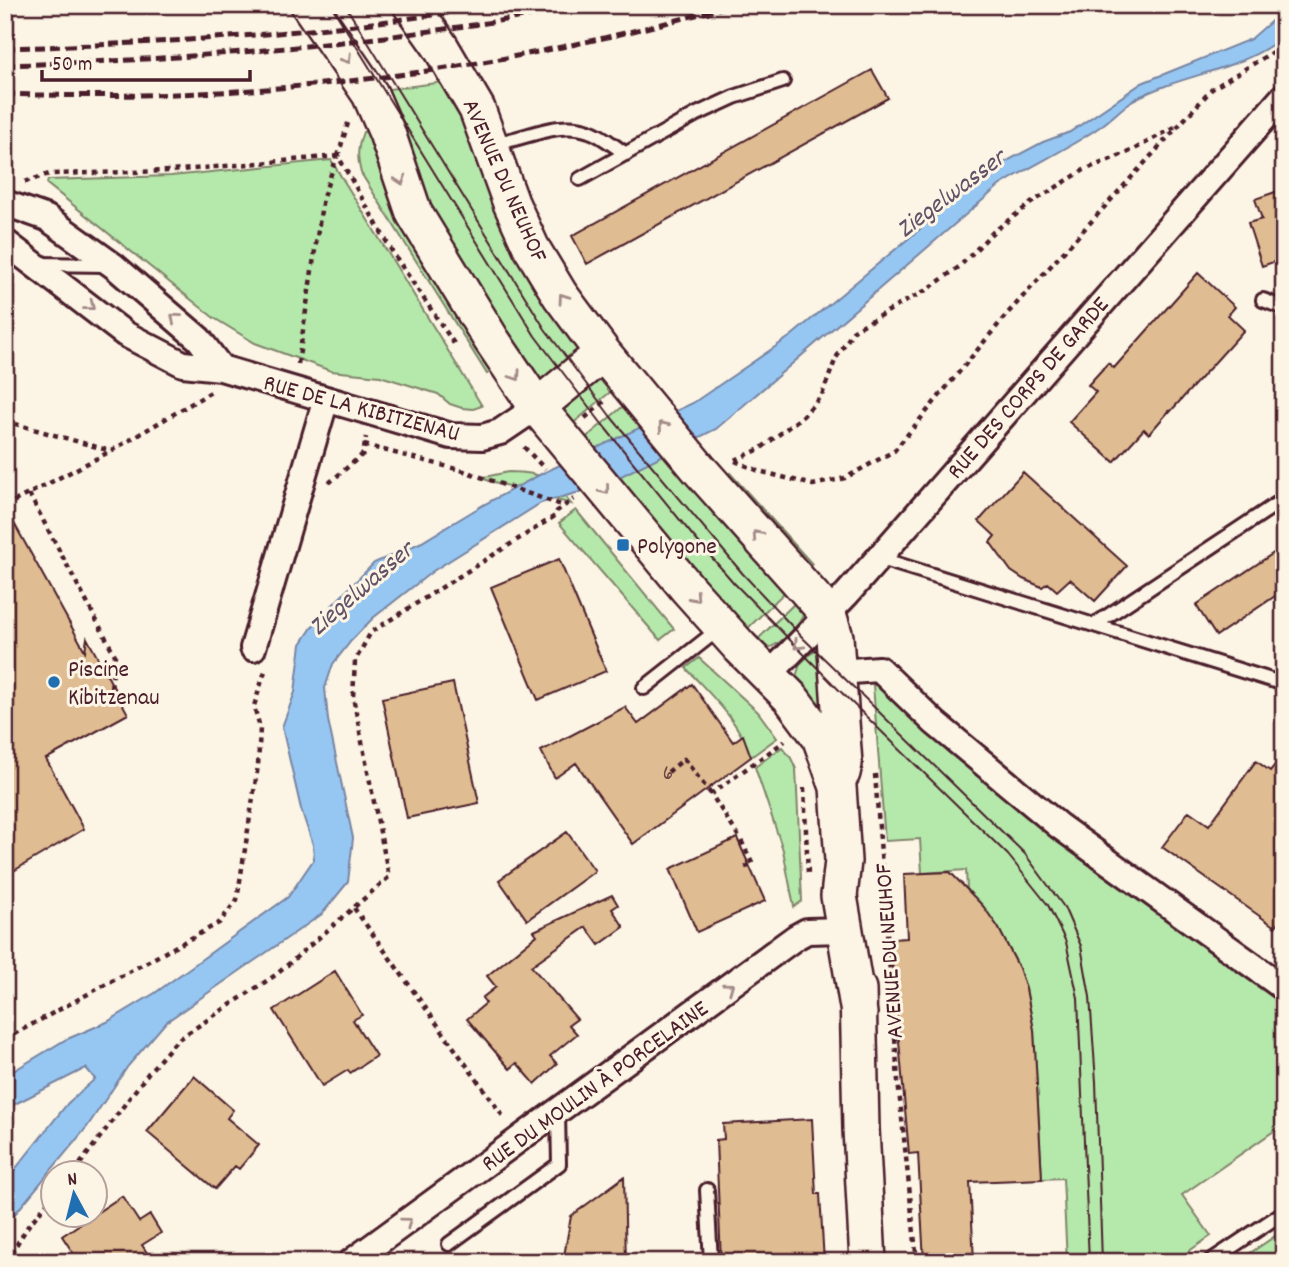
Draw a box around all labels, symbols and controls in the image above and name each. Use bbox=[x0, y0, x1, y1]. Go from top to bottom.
scale bar bbox=[42, 38, 250, 82]
text: 50 m bbox=[52, 51, 92, 81]
one-way arrow bbox=[338, 51, 351, 64]
street label: AVENUE DU NEUHOF bbox=[452, 94, 555, 269]
water label: Ziegelwasser bbox=[890, 139, 1017, 248]
one-way arrow bbox=[393, 173, 407, 186]
street label: RUE DES CORPS DE GARDE bbox=[940, 290, 1118, 488]
one-way arrow bbox=[559, 293, 571, 306]
one-way arrow bbox=[81, 298, 94, 310]
one-way arrow bbox=[170, 314, 183, 326]
street label: RUE DE LA KIBITZENAU bbox=[259, 367, 463, 452]
one-way arrow bbox=[508, 368, 520, 381]
one-way arrow bbox=[659, 421, 671, 434]
one-way arrow bbox=[597, 482, 610, 494]
one-way arrow bbox=[753, 530, 765, 543]
water label: Ziegelwasser bbox=[302, 531, 425, 646]
place label: Polygone bbox=[637, 531, 717, 565]
marker: Polygone bbox=[615, 537, 631, 553]
one-way arrow bbox=[687, 589, 699, 602]
one-way arrow bbox=[793, 636, 806, 649]
place label: Piscine Kibitzenau bbox=[68, 654, 160, 716]
marker: Piscine Kibitzenau bbox=[46, 674, 62, 690]
house number: 6 bbox=[663, 760, 673, 790]
street label: AVENUE DU NEUHOF bbox=[868, 862, 914, 1040]
one-way arrow bbox=[721, 982, 734, 995]
street label: RUE DU MOULIN À PORCELAINE bbox=[475, 993, 716, 1181]
north arrow bbox=[38, 1158, 108, 1228]
text: N bbox=[66, 1167, 79, 1195]
one-way arrow bbox=[399, 1218, 412, 1230]

